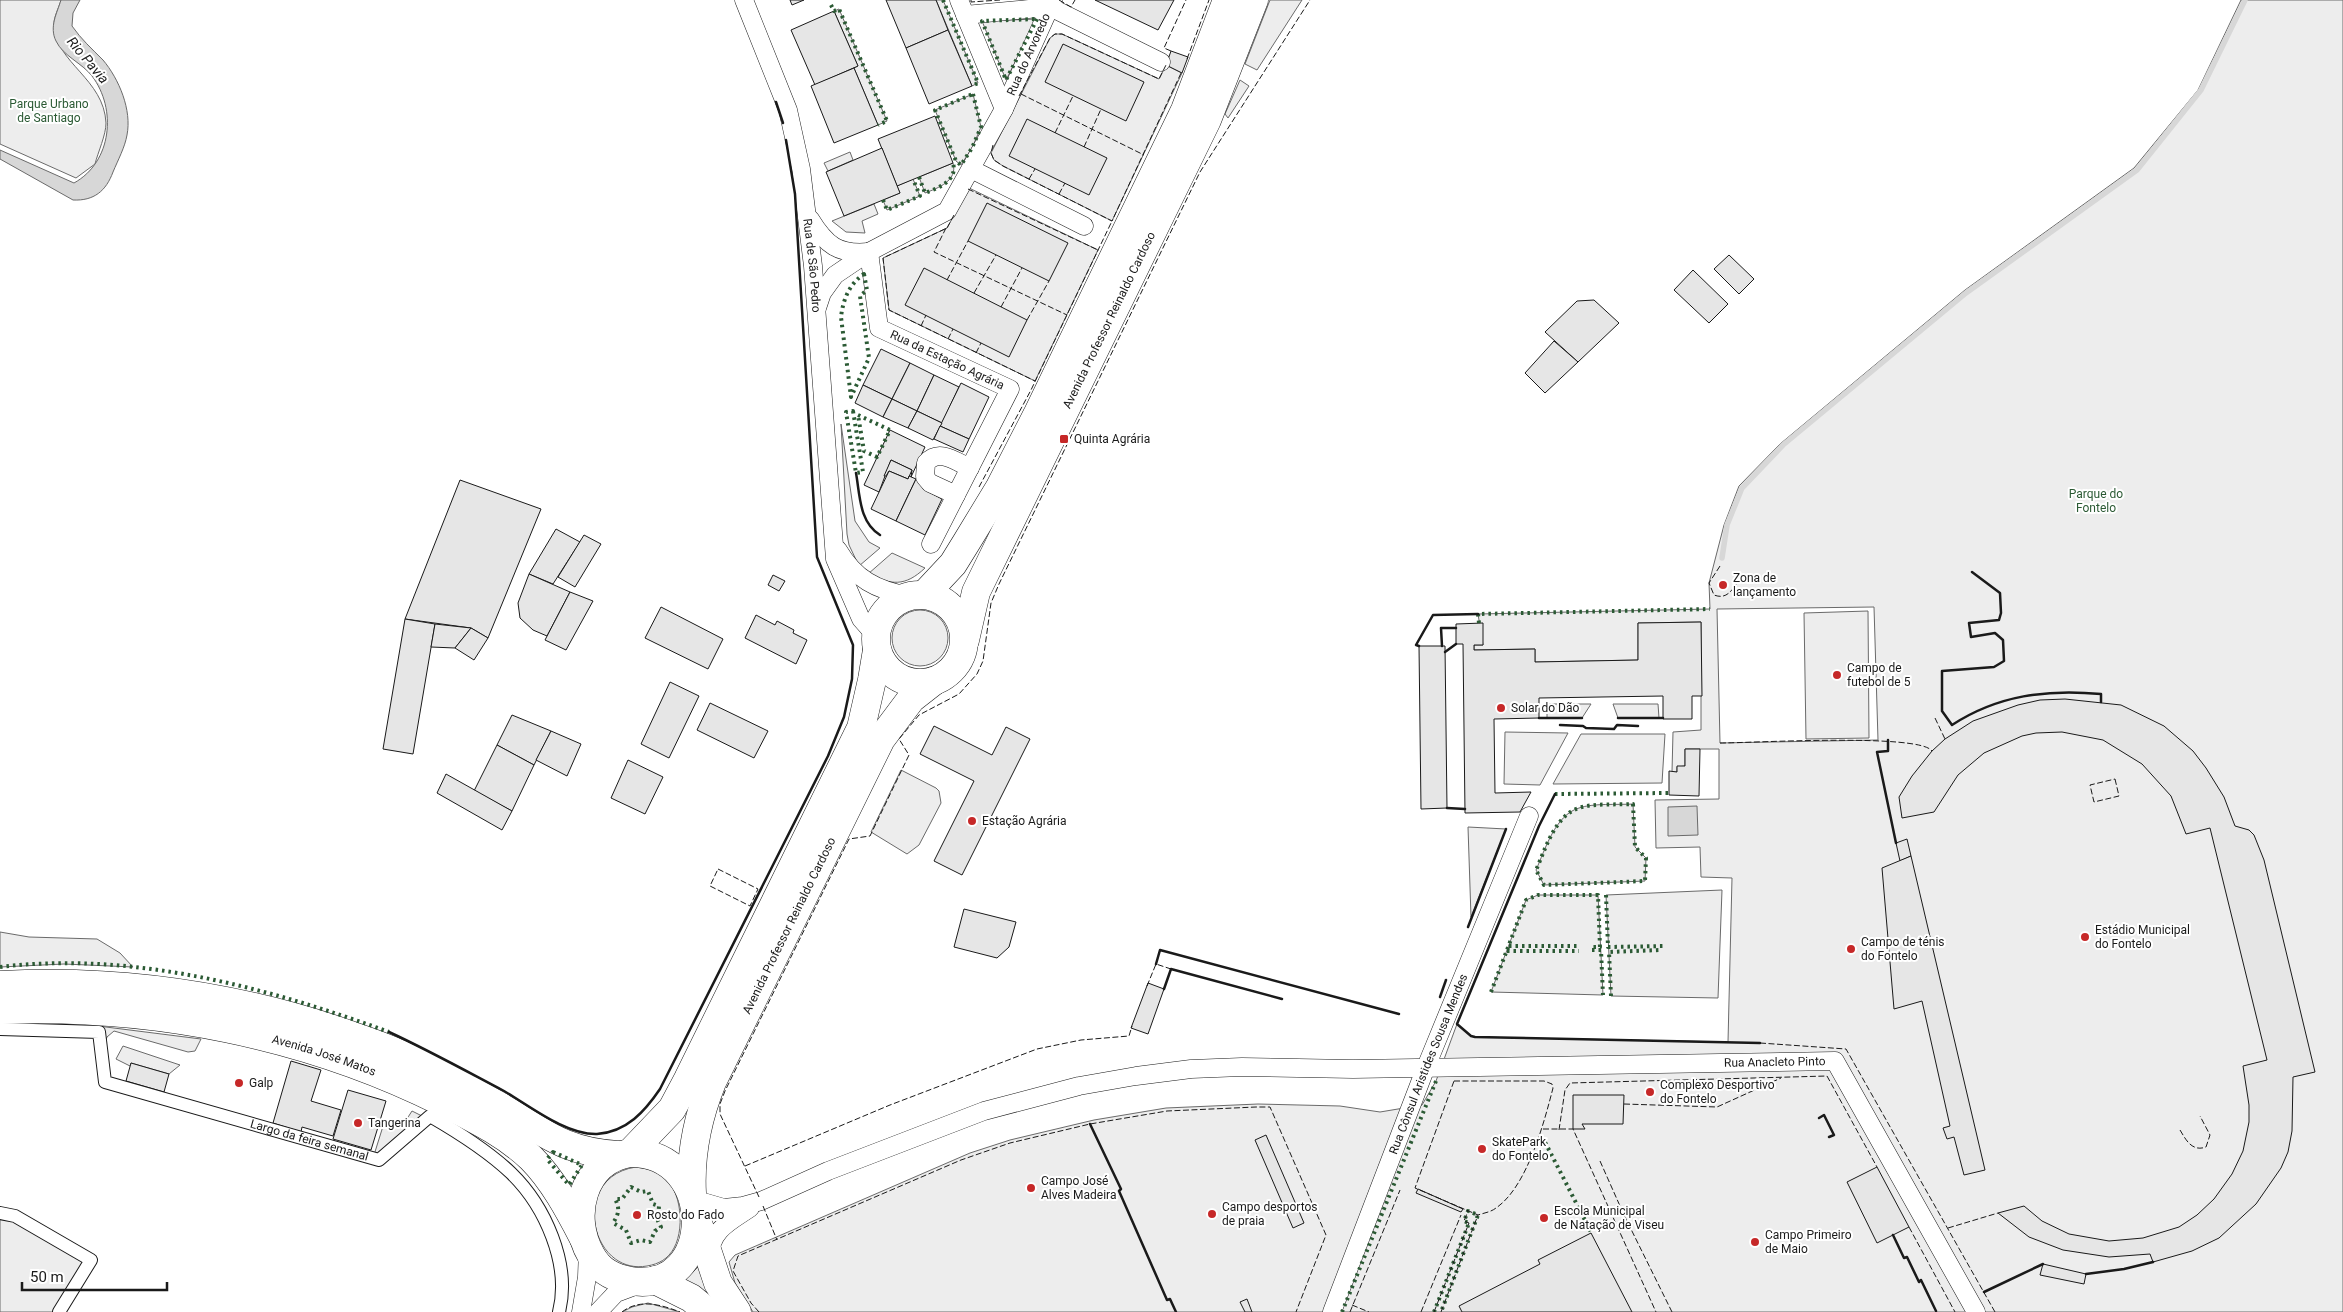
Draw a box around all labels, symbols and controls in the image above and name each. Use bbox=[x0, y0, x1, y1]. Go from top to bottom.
street label: Rua do Arvoredo bbox=[1004, 11, 1053, 98]
water label: Rio Pavia bbox=[64, 33, 112, 87]
park label: Parque Urbano de Santiago bbox=[9, 97, 89, 125]
street label: Rua de São Pedro bbox=[800, 218, 823, 313]
street label: Avenida Professor Reinaldo Cardoso bbox=[1060, 229, 1158, 411]
street label: Rua da Estação Agrária bbox=[888, 327, 1007, 392]
place label: Quinta Agrária bbox=[1074, 432, 1150, 446]
marker: Quinta Agrária bbox=[1058, 433, 1070, 445]
park label: Parque do Fontelo bbox=[2069, 487, 2123, 515]
place label: Zona de lançamento bbox=[1733, 571, 1796, 599]
marker: Zona de lançamento bbox=[1717, 579, 1729, 591]
place label: Campo de futebol de 5 bbox=[1847, 661, 1911, 689]
marker: Campo de futebol de 5 bbox=[1831, 669, 1843, 681]
place label: Solar do Dão bbox=[1511, 701, 1579, 715]
marker: Solar do Dão bbox=[1495, 702, 1507, 714]
place label: Estação Agrária bbox=[982, 814, 1067, 828]
marker: Estação Agrária bbox=[966, 815, 978, 827]
street label: Avenida Professor Reinaldo Cardoso bbox=[740, 835, 838, 1016]
place label: Estádio Municipal do Fontelo bbox=[2095, 923, 2190, 951]
marker: Estádio Municipal do Fontelo bbox=[2079, 931, 2091, 943]
place label: Campo de ténis do Fontelo bbox=[1861, 935, 1945, 963]
marker: Campo de ténis do Fontelo bbox=[1845, 943, 1857, 955]
street label: Rua Cônsul Aristides Sousa Mendes bbox=[1386, 972, 1470, 1156]
street label: Avenida José Matos bbox=[271, 1032, 378, 1079]
street label: Rua Anacleto Pinto bbox=[1724, 1054, 1826, 1070]
place label: Galp bbox=[249, 1076, 274, 1090]
marker: Galp bbox=[233, 1077, 245, 1089]
place label: Complexo Desportivo do Fontelo bbox=[1660, 1078, 1775, 1106]
marker: Complexo Desportivo do Fontelo bbox=[1644, 1086, 1656, 1098]
place label: Tangerina bbox=[368, 1116, 421, 1130]
street label: Largo da feira semanal bbox=[249, 1117, 370, 1164]
marker: Tangerina bbox=[352, 1117, 364, 1129]
place label: SkatePark do Fontelo bbox=[1492, 1135, 1549, 1163]
marker: SkatePark do Fontelo bbox=[1476, 1143, 1488, 1155]
place label: Campo José Alves Madeira bbox=[1041, 1174, 1116, 1202]
marker: Campo José Alves Madeira bbox=[1025, 1182, 1037, 1194]
place label: Campo desportos de praia bbox=[1222, 1200, 1318, 1228]
place label: Escola Municipal de Natação de Viseu bbox=[1554, 1204, 1664, 1232]
place label: Rosto do Fado bbox=[647, 1208, 724, 1222]
marker: Campo desportos de praia bbox=[1206, 1208, 1218, 1220]
marker: Rosto do Fado bbox=[631, 1209, 643, 1221]
marker: Escola Municipal de Natação de Viseu bbox=[1538, 1212, 1550, 1224]
place label: Campo Primeiro de Maio bbox=[1765, 1228, 1852, 1256]
marker: Campo Primeiro de Maio bbox=[1749, 1236, 1761, 1248]
scale bar bbox=[22, 1260, 168, 1292]
text: 50 m bbox=[30, 1268, 64, 1286]

